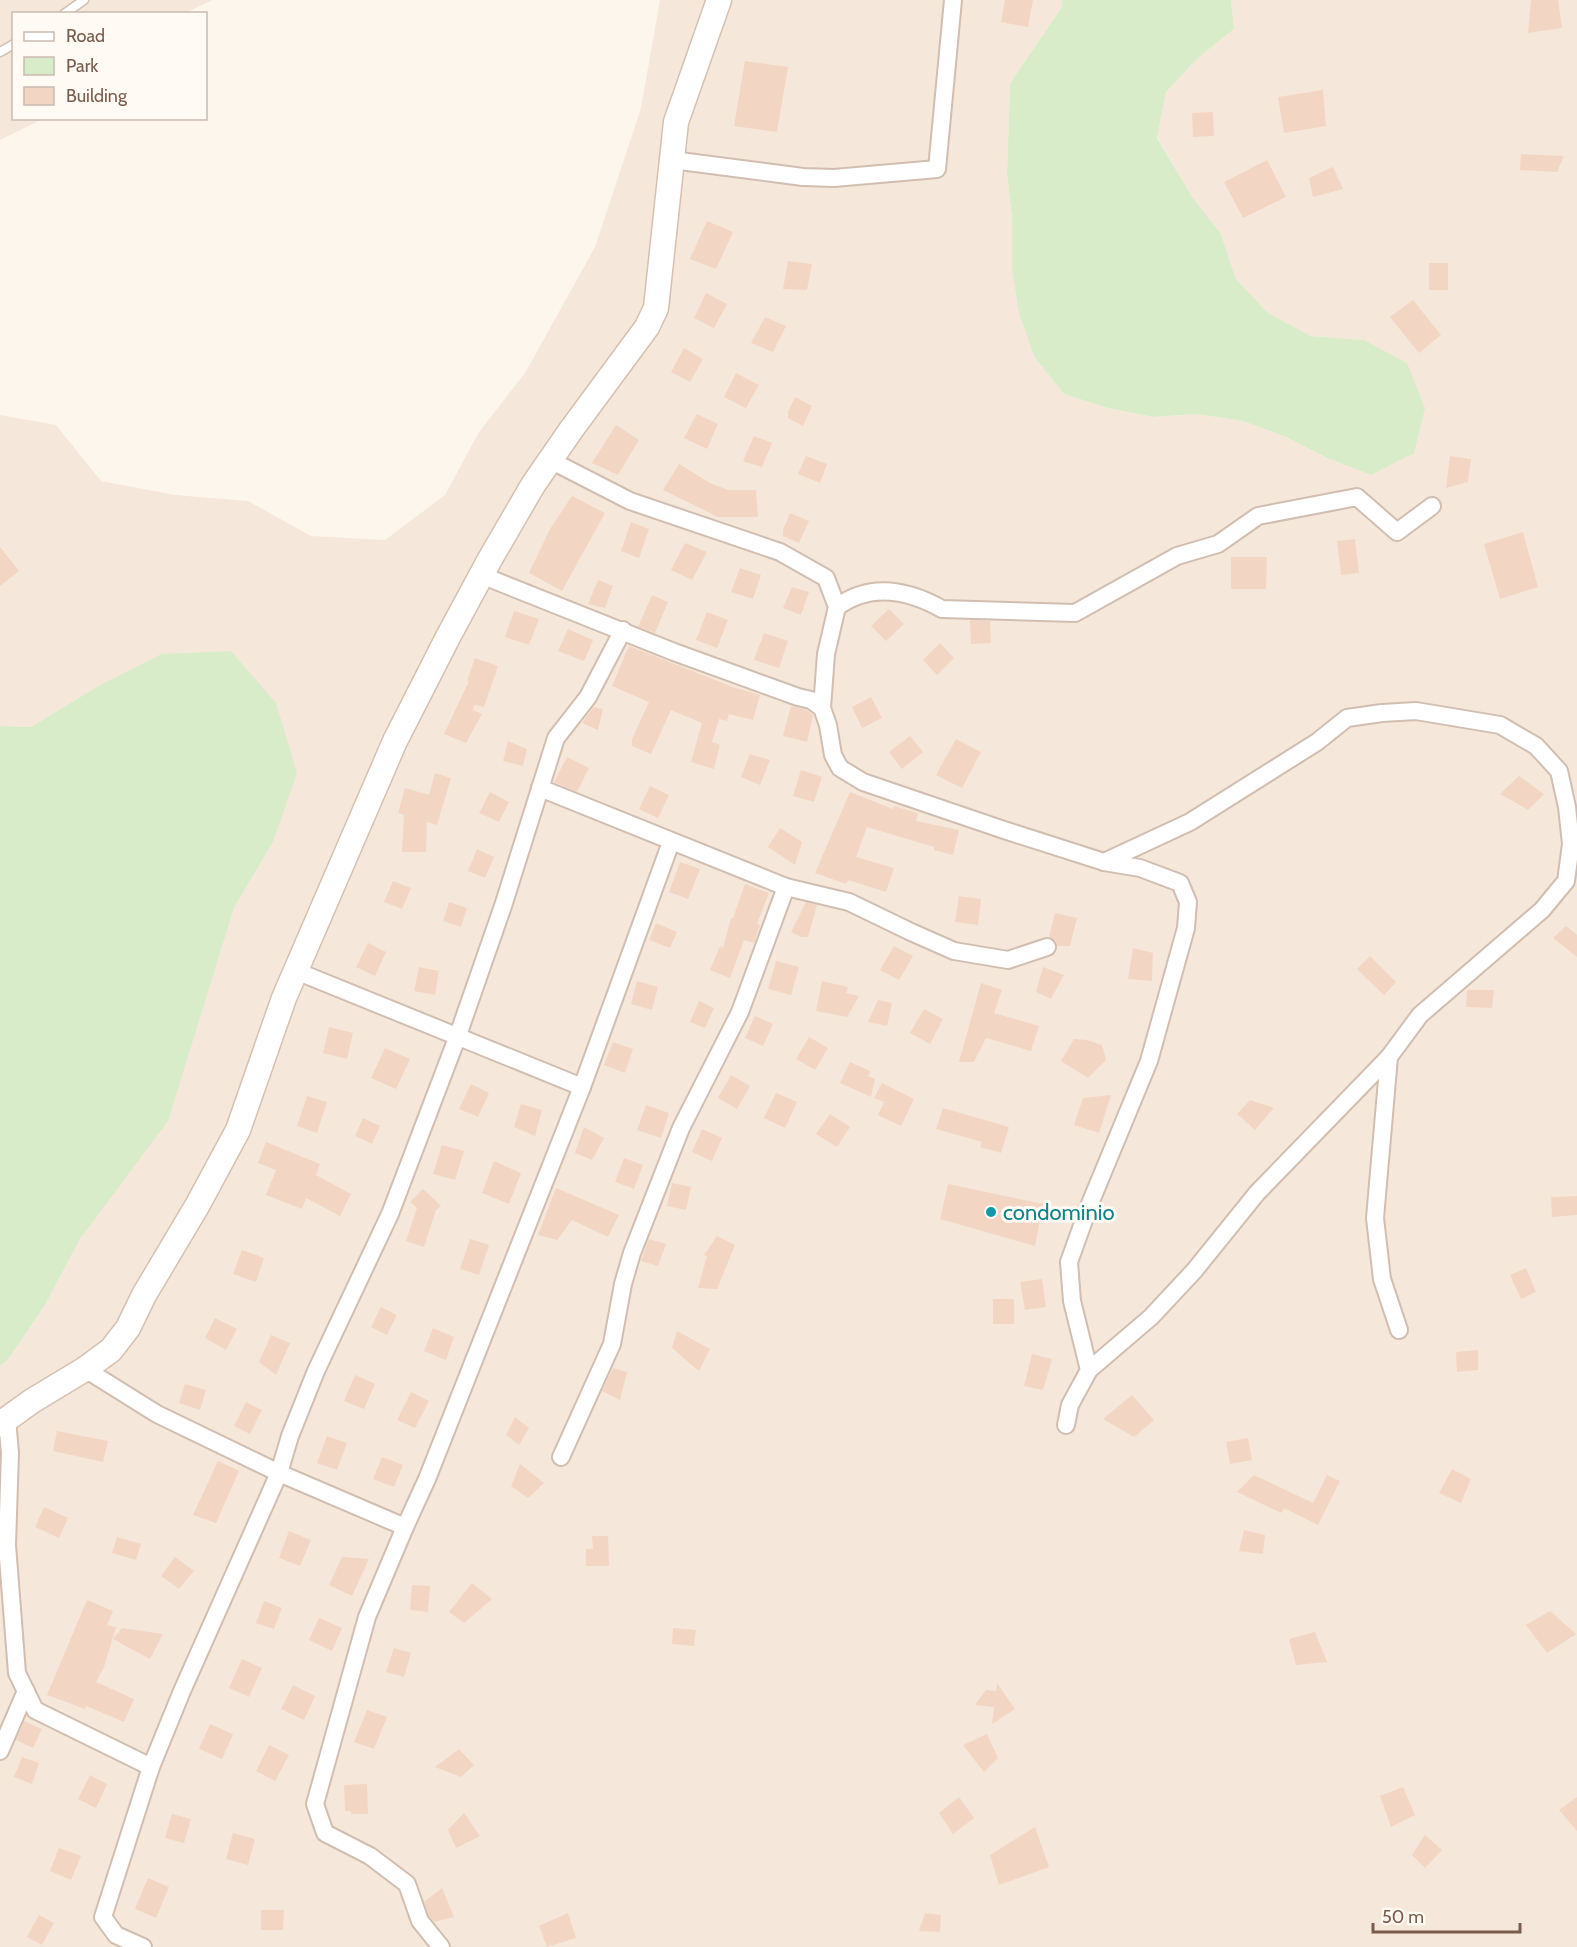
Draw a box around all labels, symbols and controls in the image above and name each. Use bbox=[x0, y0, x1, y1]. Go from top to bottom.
legend bbox=[12, 12, 207, 120]
text: Road bbox=[66, 25, 105, 47]
text: Park bbox=[66, 55, 99, 77]
text: Building bbox=[66, 85, 128, 107]
place label: condominio bbox=[1003, 1199, 1115, 1226]
marker: condominio bbox=[984, 1205, 998, 1219]
scale bar bbox=[1373, 1896, 1520, 1934]
text: 50 m bbox=[1382, 1906, 1424, 1928]

